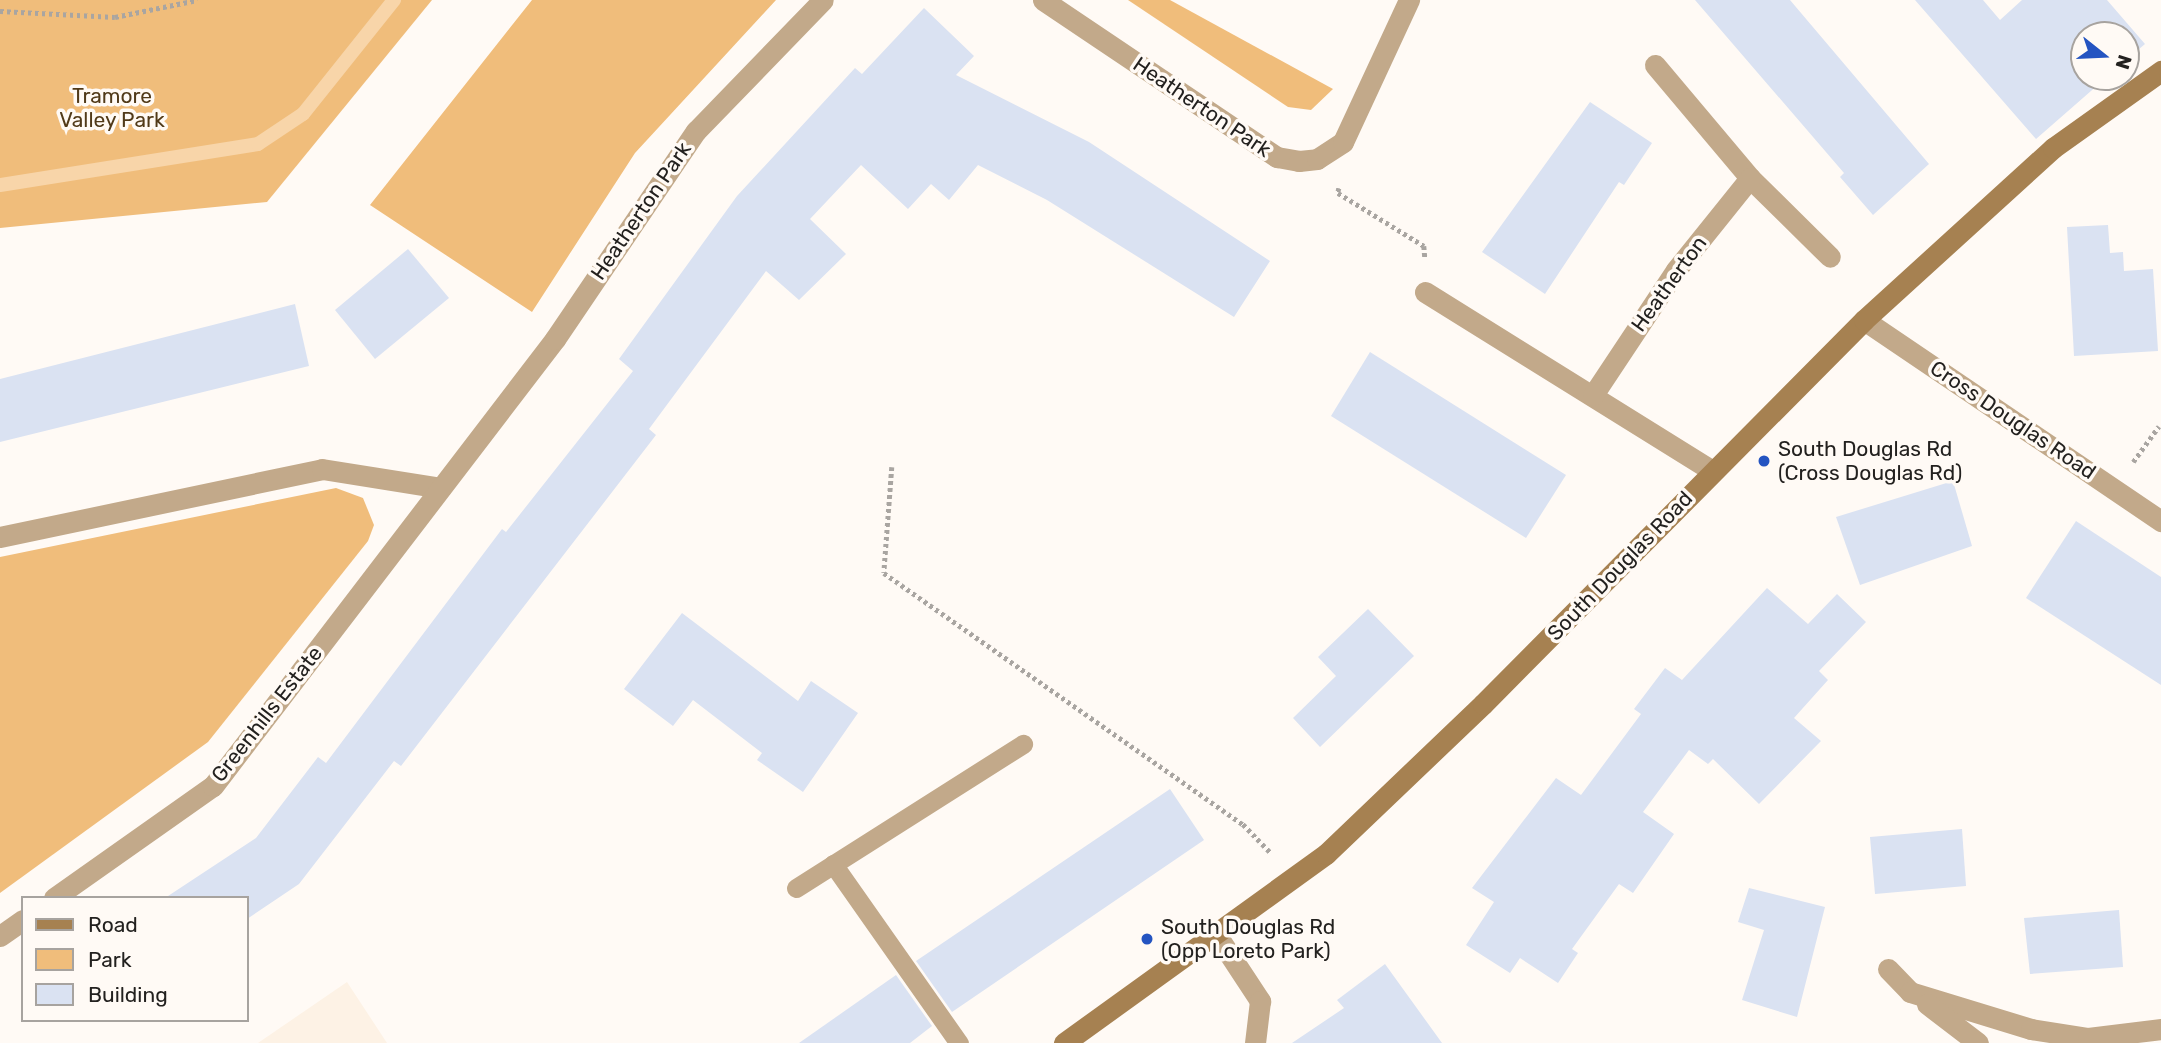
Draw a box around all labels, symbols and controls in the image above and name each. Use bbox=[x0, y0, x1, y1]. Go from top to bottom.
north arrow bbox=[2070, 21, 2140, 91]
street label: Heatherton Park bbox=[1128, 52, 1276, 162]
text: N bbox=[2110, 52, 2137, 72]
park label: Tramore Valley Park bbox=[59, 83, 165, 133]
street label: Heatherton Park bbox=[586, 137, 696, 285]
street label: Heatherton bbox=[1626, 231, 1712, 337]
street label: Cross Douglas Road bbox=[1925, 355, 2101, 485]
place label: South Douglas Rd (Cross Douglas Rd) bbox=[1778, 436, 1962, 486]
marker: South Douglas Rd (Cross Douglas Rd) bbox=[1756, 453, 1772, 469]
street label: South Douglas Road bbox=[1542, 486, 1698, 646]
street label: Greenhills Estate bbox=[206, 641, 328, 787]
legend bbox=[21, 896, 248, 1022]
text: Road bbox=[88, 912, 138, 937]
place label: South Douglas Rd (Opp Loreto Park) bbox=[1161, 914, 1335, 964]
marker: South Douglas Rd (Opp Loreto Park) bbox=[1139, 931, 1155, 947]
text: Park bbox=[88, 947, 132, 972]
text: Building bbox=[88, 982, 168, 1007]

